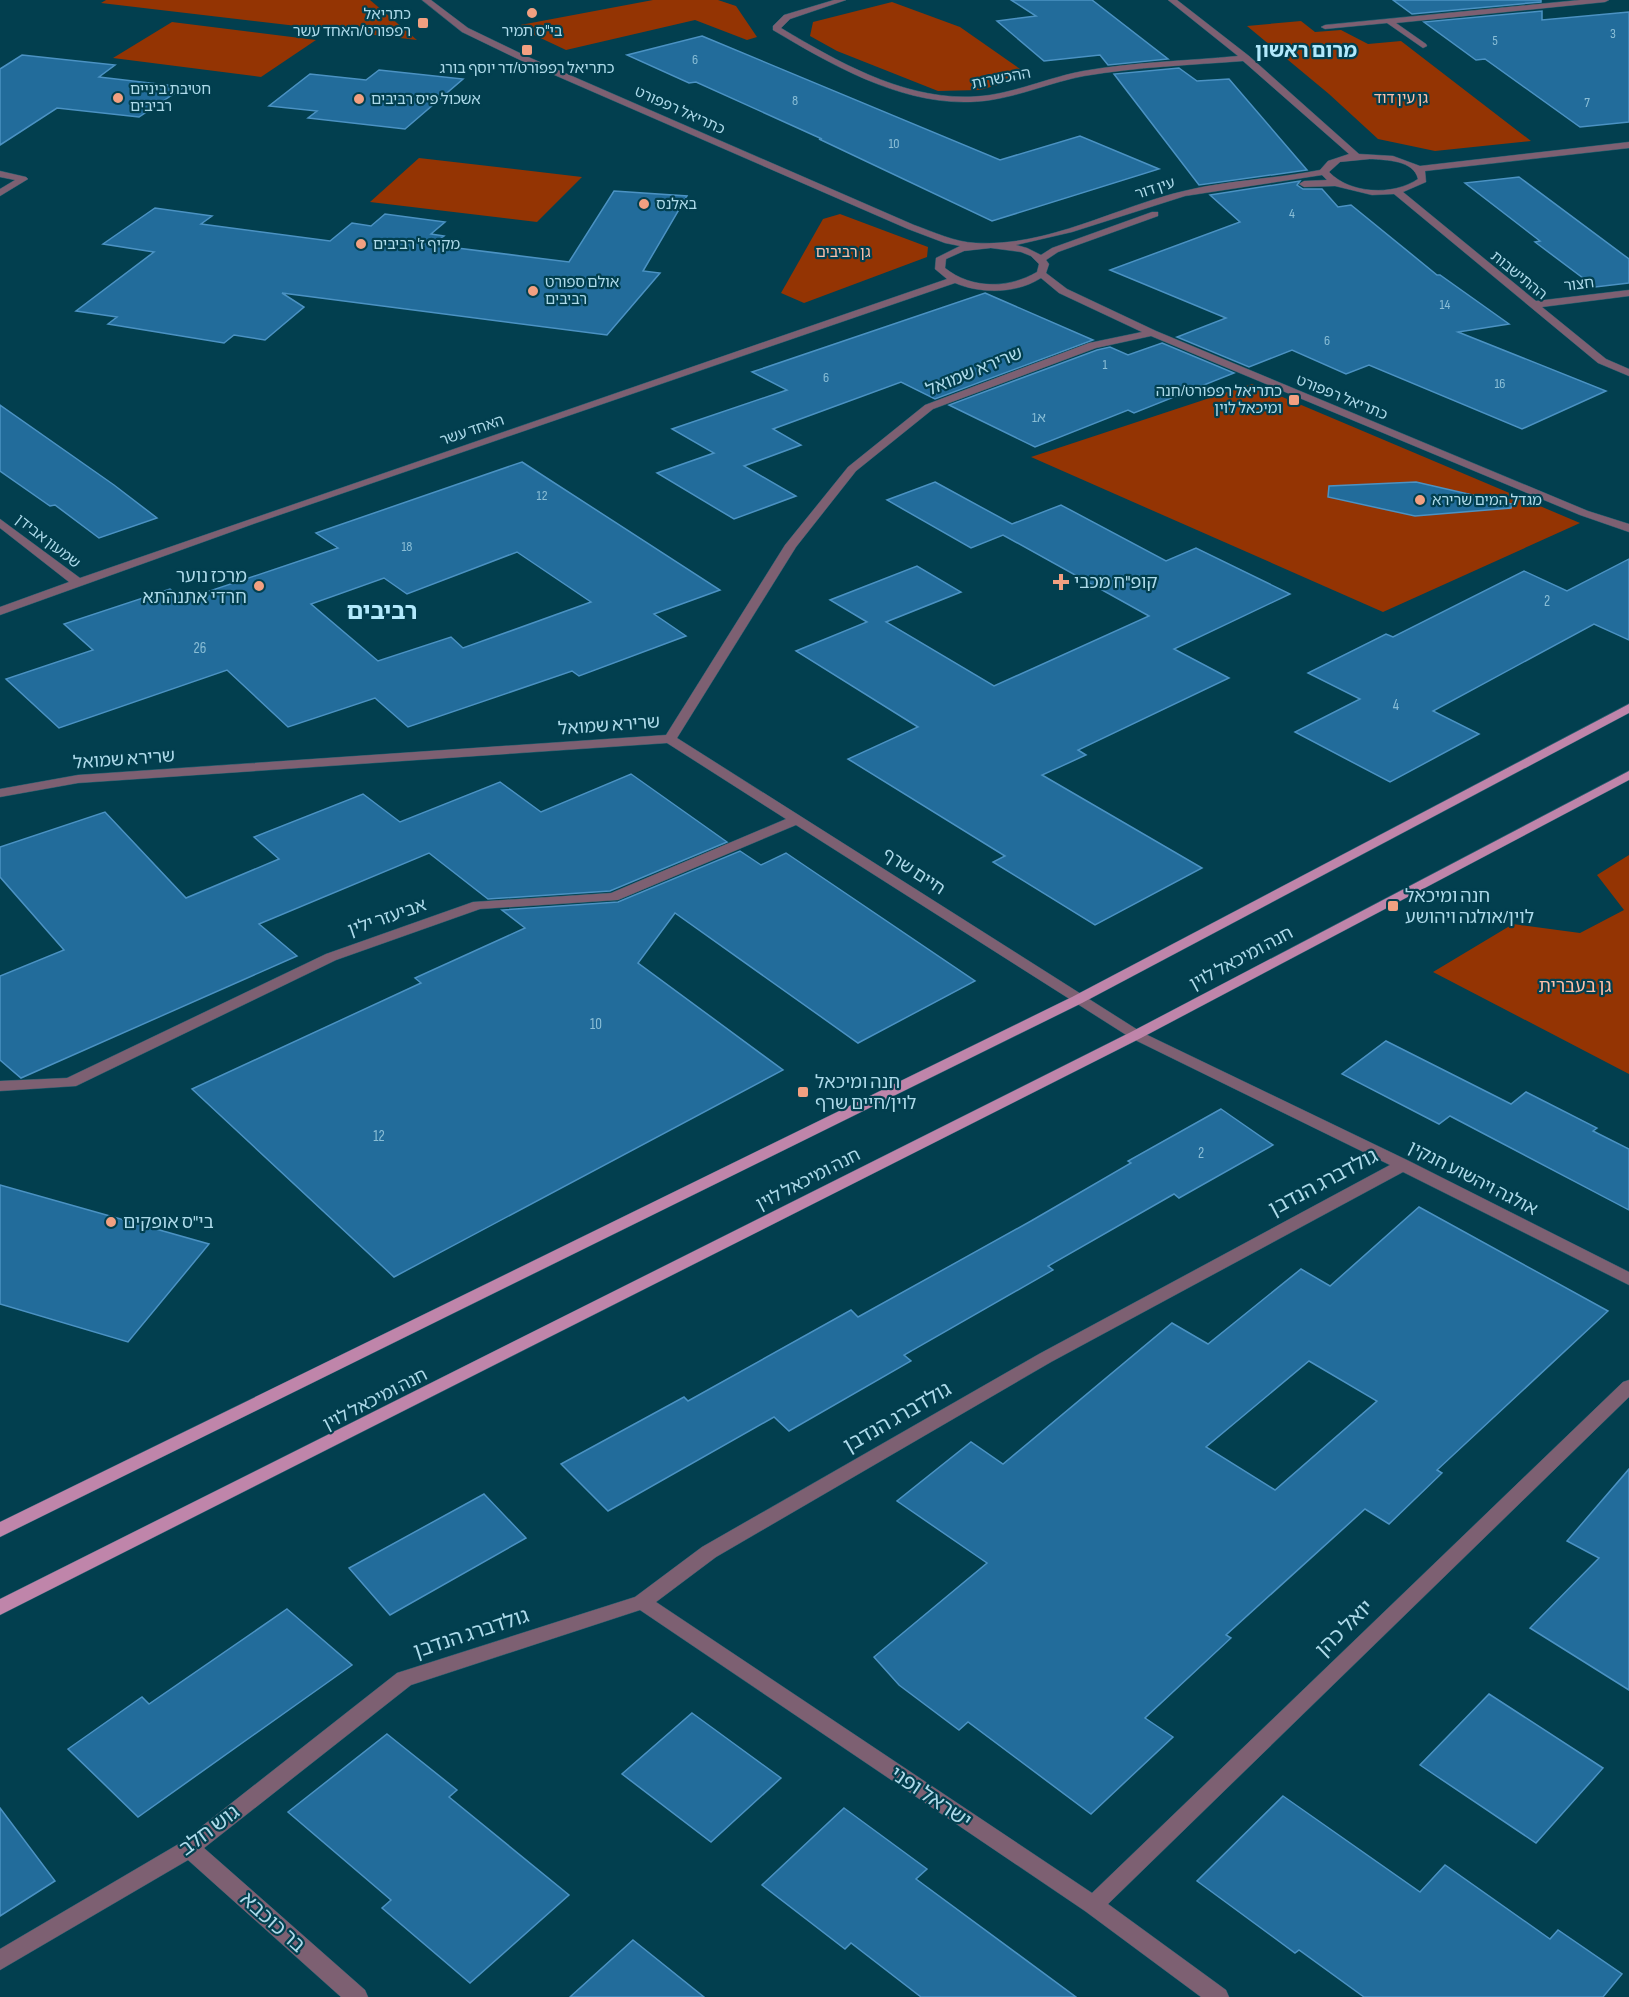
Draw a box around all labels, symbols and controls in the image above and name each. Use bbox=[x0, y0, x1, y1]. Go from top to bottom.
place label: כתריאל רפפורט/האחד עשר bbox=[293, 5, 411, 41]
marker: בי"ס תמיר bbox=[525, 6, 539, 20]
marker: כתריאל רפפורט/האחד עשר bbox=[416, 16, 430, 30]
place label: בי"ס תמיר bbox=[501, 22, 563, 41]
house number: 3 bbox=[1610, 25, 1616, 42]
house number: 5 bbox=[1492, 32, 1498, 49]
district label: מרום ראשון bbox=[1255, 39, 1357, 63]
marker: כתריאל רפפורט/דר יוסף בורג bbox=[520, 43, 534, 57]
house number: 6 bbox=[692, 51, 698, 68]
place label: כתריאל רפפורט/דר יוסף בורג bbox=[439, 59, 615, 78]
street label: ההכשרות bbox=[970, 63, 1032, 94]
place label: חטיבת ביניים רביבים bbox=[130, 80, 211, 116]
street label: כתריאל רפפורט bbox=[632, 82, 728, 139]
park label: גן עין דוד bbox=[1374, 89, 1429, 108]
place label: אשכול פיס רביבים bbox=[371, 90, 481, 109]
marker: חטיבת ביניים רביבים bbox=[111, 91, 125, 105]
marker: אשכול פיס רביבים bbox=[352, 92, 366, 106]
house number: 8 bbox=[792, 92, 798, 109]
house number: 7 bbox=[1584, 94, 1590, 111]
house number: 10 bbox=[888, 135, 900, 152]
street label: עין דור bbox=[1133, 173, 1178, 204]
place label: באלנס bbox=[656, 195, 698, 214]
marker: באלנס bbox=[637, 197, 651, 211]
house number: 4 bbox=[1289, 205, 1295, 222]
place label: מקיף ז' רביבים bbox=[373, 235, 460, 254]
marker: מקיף ז' רביבים bbox=[354, 237, 368, 251]
park label: גן רביבים bbox=[815, 243, 871, 262]
street label: ההתישבות bbox=[1487, 247, 1551, 304]
place label: אולם ספורט רביבים bbox=[545, 273, 619, 309]
street label: חצור bbox=[1563, 273, 1595, 296]
marker: אולם ספורט רביבים bbox=[526, 284, 540, 298]
house number: 14 bbox=[1440, 296, 1451, 313]
house number: 6 bbox=[1324, 332, 1330, 349]
street label: שרירא שמואל bbox=[923, 343, 1025, 400]
house number: 1 bbox=[1103, 356, 1108, 373]
house number: 6 bbox=[823, 369, 829, 386]
street label: כתריאל רפפורט bbox=[1293, 370, 1391, 425]
house number: 16 bbox=[1494, 375, 1506, 392]
place label: כתריאל רפפורט/חנה ומיכאל לוין bbox=[1156, 382, 1282, 418]
marker: כתריאל רפפורט/חנה ומיכאל לוין bbox=[1287, 393, 1301, 407]
house number: 1א bbox=[1032, 409, 1046, 426]
street label: האחד עשר bbox=[437, 411, 507, 450]
house number: 12 bbox=[537, 487, 548, 504]
place label: מגדל המים שרירא bbox=[1432, 491, 1542, 510]
marker: מגדל המים שרירא bbox=[1413, 493, 1427, 507]
street label: שמעון אבידן bbox=[11, 510, 84, 573]
house number: 18 bbox=[401, 538, 413, 555]
place label: מרכז נוער חרדי אתנהתא bbox=[142, 566, 247, 608]
place label: קופ"ח מכבי bbox=[1074, 572, 1158, 593]
marker: קופ"ח מכבי bbox=[1052, 573, 1070, 591]
marker: מרכז נוער חרדי אתנהתא bbox=[252, 579, 266, 593]
house number: 2 bbox=[1544, 592, 1550, 611]
district label: רביבים bbox=[346, 597, 418, 626]
house number: 26 bbox=[194, 639, 206, 658]
house number: 4 bbox=[1393, 696, 1399, 715]
street label: שרירא שמואל bbox=[557, 711, 661, 740]
street label: שרירא שמואל bbox=[72, 745, 176, 774]
street label: חיים שרף bbox=[879, 843, 949, 899]
place label: חנה ומיכאל לוין/אולגה ויהושע bbox=[1405, 886, 1534, 928]
street label: אביעזר ילין bbox=[345, 894, 429, 941]
marker: חנה ומיכאל לוין/אולגה ויהושע bbox=[1386, 899, 1400, 913]
street label: חנה ומיכאל לוין bbox=[1186, 922, 1297, 995]
park label: גן בעברית bbox=[1538, 976, 1612, 997]
house number: 10 bbox=[590, 1015, 602, 1034]
place label: חנה ומיכאל לוין/חיים שרף bbox=[815, 1072, 917, 1114]
marker: חנה ומיכאל לוין/חיים שרף bbox=[796, 1085, 810, 1099]
house number: 12 bbox=[373, 1127, 385, 1146]
street label: אולגה ויהשוע חנקין bbox=[1405, 1137, 1541, 1220]
street label: גולדברג הנדבן bbox=[1264, 1143, 1382, 1222]
street label: חנה ומיכאל לוין bbox=[753, 1144, 864, 1215]
house number: 2 bbox=[1198, 1144, 1204, 1163]
place label: בי"ס אופקים bbox=[123, 1212, 214, 1233]
marker: בי"ס אופקים bbox=[104, 1215, 118, 1229]
street label: חנה ומיכאל לוין bbox=[320, 1364, 431, 1435]
street label: גולדברג הנדבן bbox=[839, 1377, 956, 1458]
street label: יואל כהן bbox=[1310, 1595, 1379, 1662]
street label: גולדברג הנדבן bbox=[410, 1603, 532, 1664]
street label: ישראל ופני bbox=[886, 1761, 976, 1834]
street label: גוש חלב bbox=[174, 1800, 244, 1861]
street label: בר כוכבא bbox=[235, 1887, 310, 1958]

